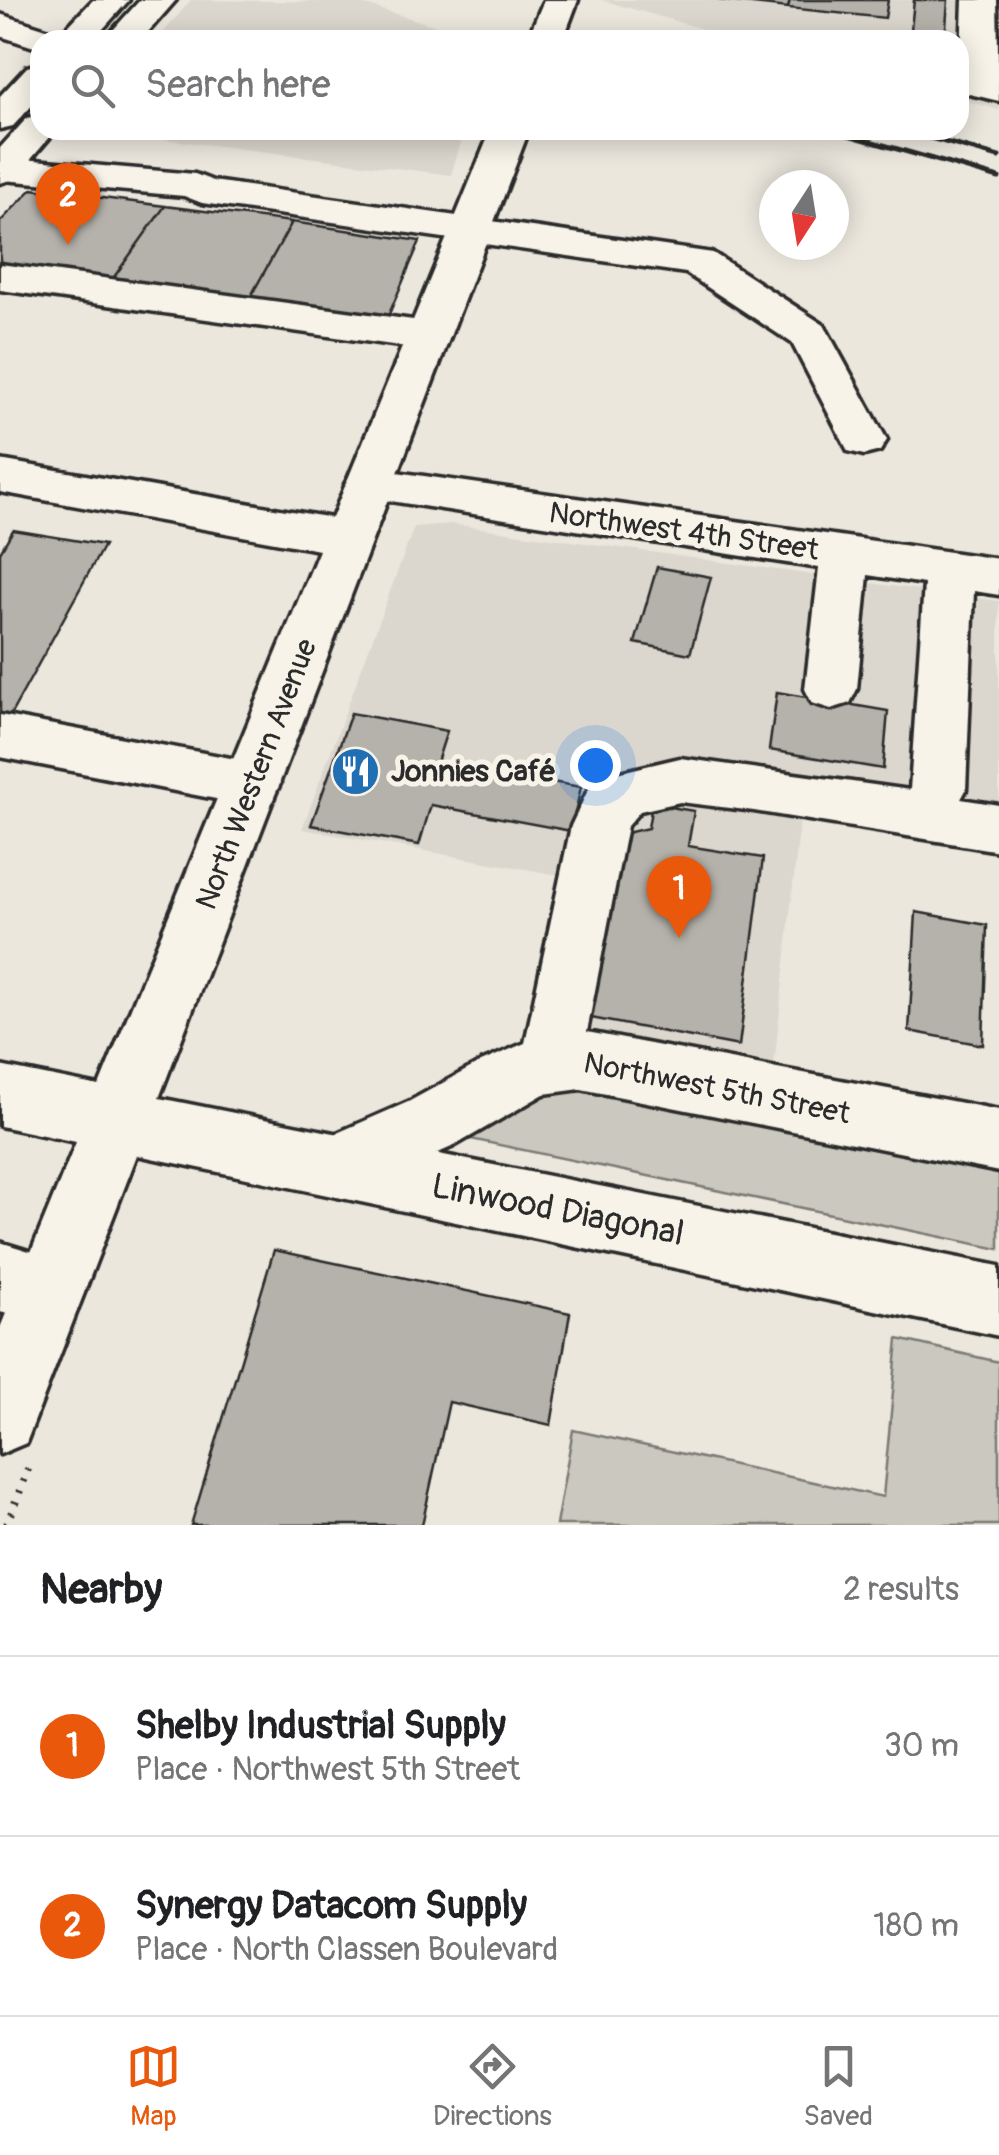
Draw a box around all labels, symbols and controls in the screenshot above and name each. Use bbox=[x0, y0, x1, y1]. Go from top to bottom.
search box bbox=[30, 30, 969, 140]
icon: search bbox=[65, 58, 120, 113]
text: Search here bbox=[145, 61, 331, 109]
pin: 2 bbox=[36, 162, 100, 245]
north arrow bbox=[759, 170, 849, 260]
street label: Northwest 4th Street bbox=[547, 494, 822, 569]
street label: North Western Avenue bbox=[188, 633, 325, 915]
your location bbox=[570, 740, 621, 791]
restaurant icon: Jonnies Café bbox=[330, 745, 382, 797]
place label: Jonnies Café bbox=[391, 753, 556, 790]
pin: 1 bbox=[646, 856, 712, 938]
street label: Northwest 5th Street bbox=[581, 1045, 854, 1133]
street label: Linwood Diagonal bbox=[428, 1164, 688, 1256]
text: Nearby bbox=[40, 1564, 162, 1616]
text: 2 results bbox=[843, 1570, 959, 1610]
text: Shelby Industrial Supply bbox=[135, 1702, 506, 1750]
text: 1 bbox=[66, 1726, 79, 1766]
text: 30 m bbox=[884, 1726, 959, 1766]
text: Place · Northwest 5th Street bbox=[135, 1750, 520, 1790]
text: Synergy Datacom Supply bbox=[135, 1882, 527, 1930]
text: 2 bbox=[64, 1906, 81, 1946]
text: 180 m bbox=[873, 1906, 959, 1946]
text: Place · North Classen Boulevard bbox=[135, 1930, 558, 1970]
tab: Map bbox=[126, 2039, 181, 2134]
tab: Directions bbox=[433, 2039, 552, 2134]
tab: Saved bbox=[804, 2039, 873, 2134]

